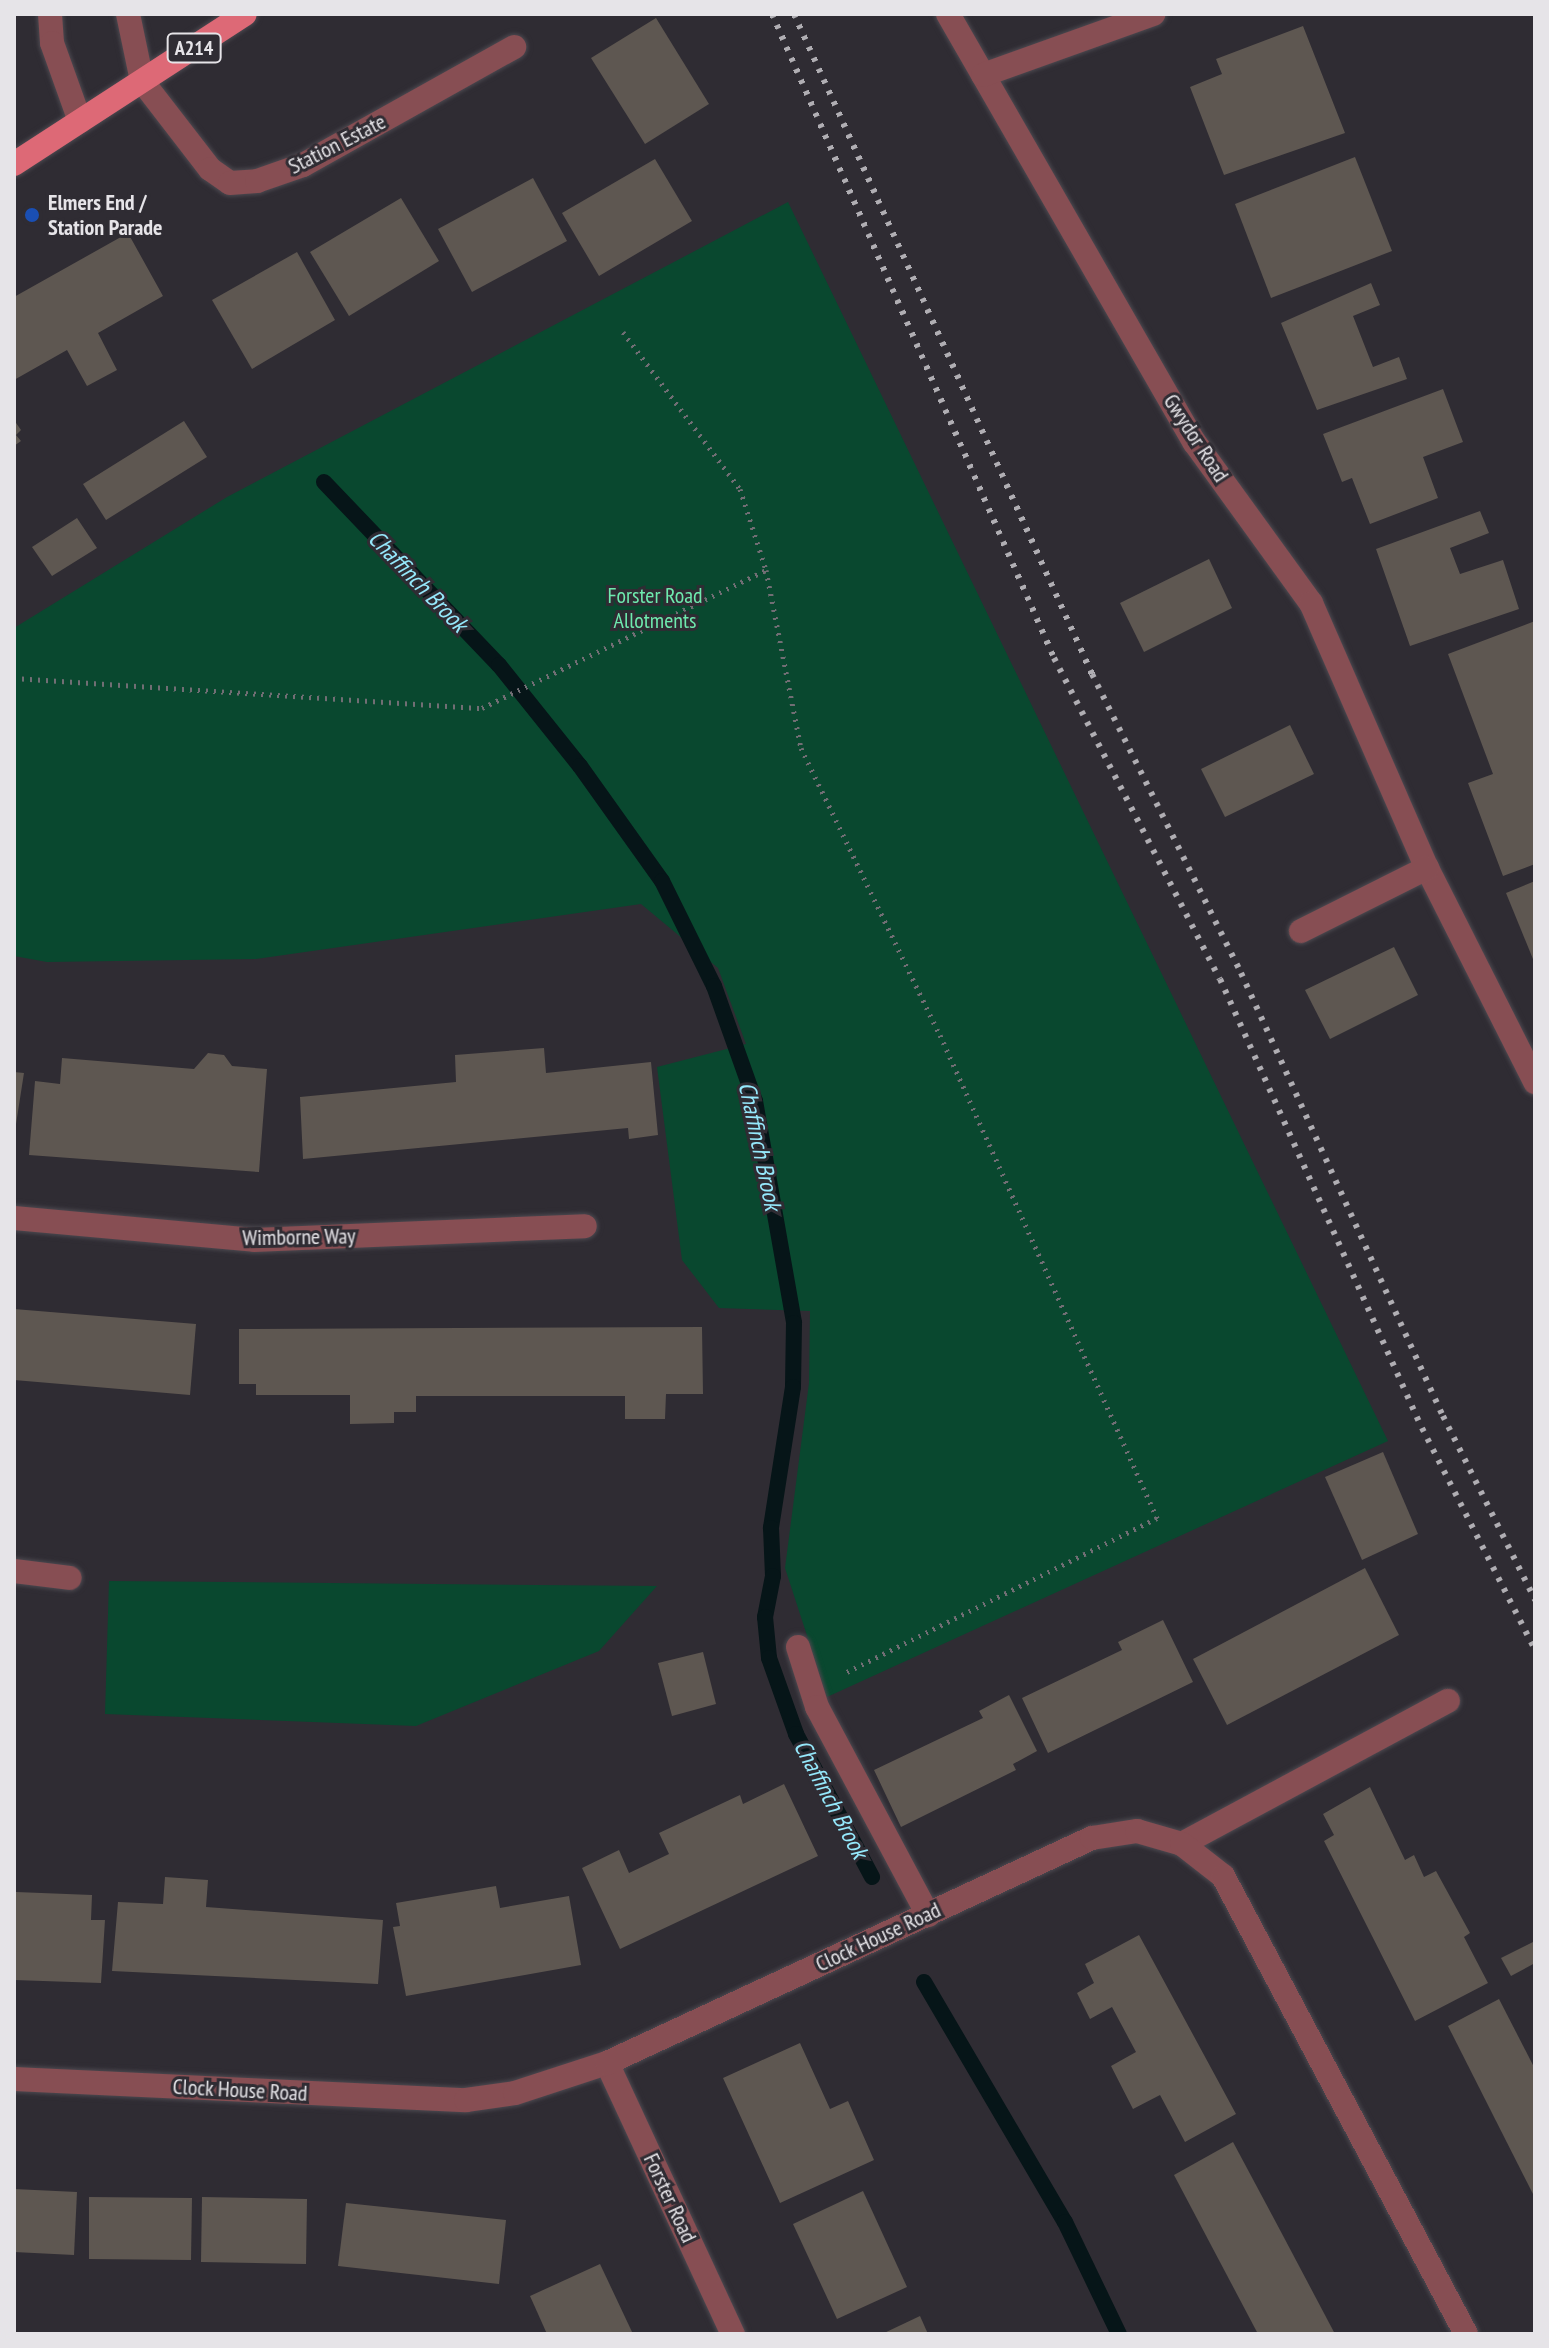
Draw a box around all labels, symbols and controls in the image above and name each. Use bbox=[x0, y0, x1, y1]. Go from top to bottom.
road number: A214 bbox=[166, 32, 222, 64]
street label: Station Estate bbox=[284, 108, 390, 180]
place label: Elmers End / Station Parade bbox=[48, 189, 162, 240]
marker: Elmers End / Station Parade bbox=[23, 206, 41, 224]
street label: Gwydor Road bbox=[1158, 389, 1234, 487]
water label: Chaffinch Brook bbox=[362, 524, 474, 638]
park label: Forster Road Allotments bbox=[607, 582, 703, 634]
water label: Chaffinch Brook bbox=[732, 1079, 788, 1213]
street label: Wimborne Way bbox=[242, 1223, 356, 1251]
water label: Chaffinch Brook bbox=[788, 1735, 874, 1863]
street label: Clock House Road bbox=[811, 1896, 945, 1978]
street label: Clock House Road bbox=[172, 2073, 308, 2107]
street label: Forster Road bbox=[638, 2149, 702, 2247]

